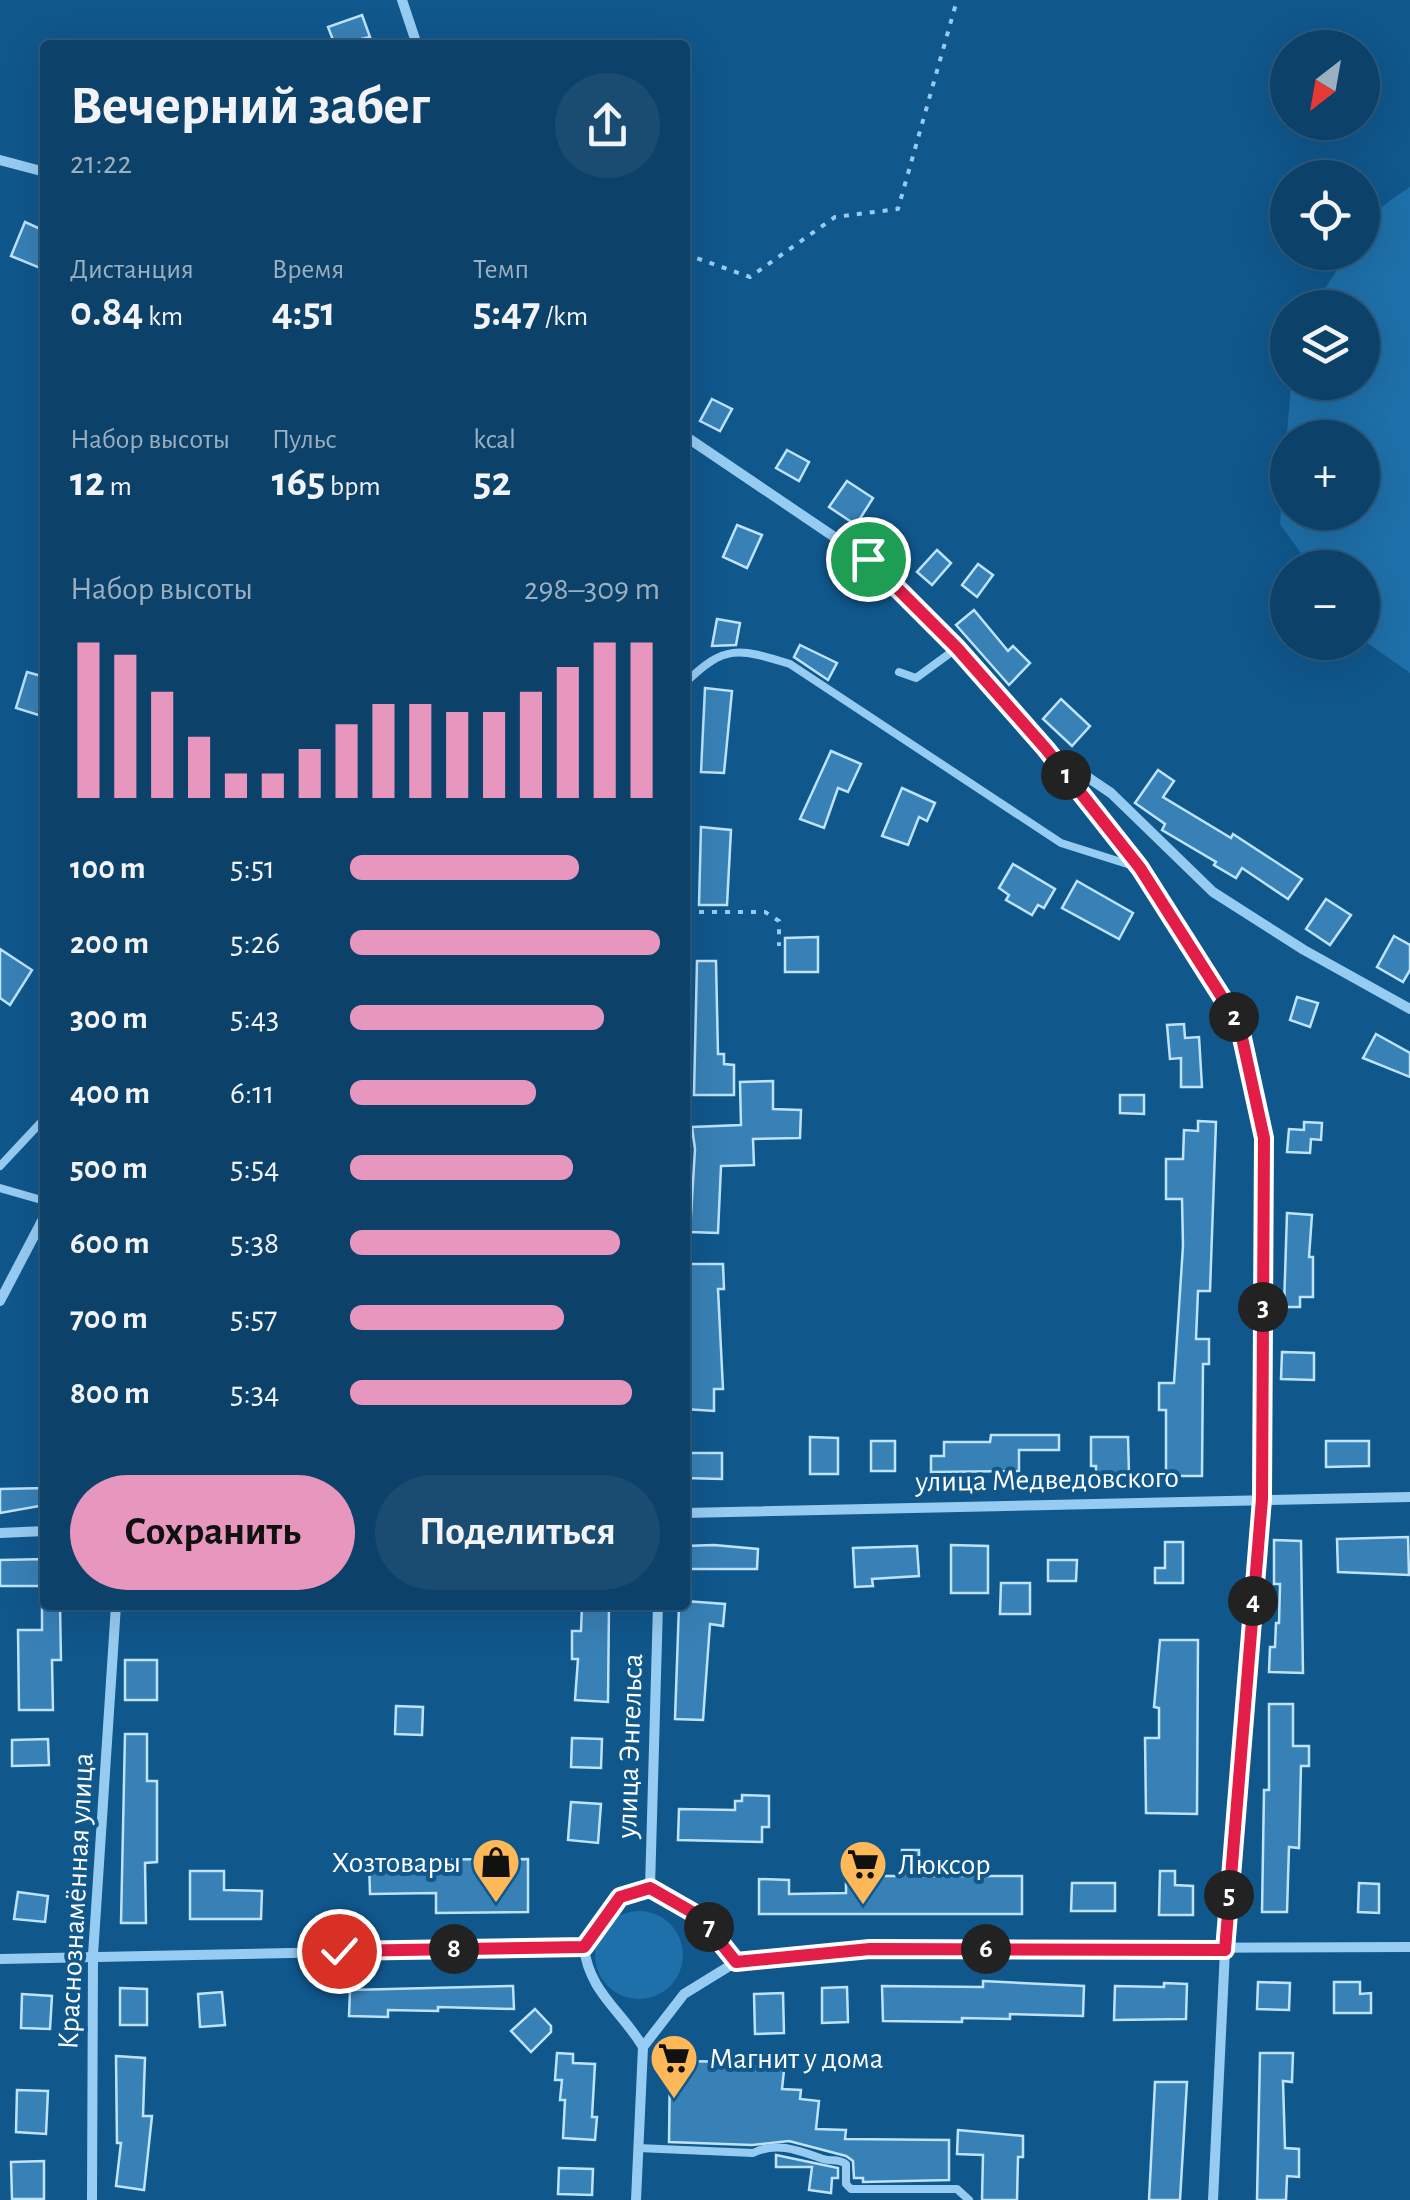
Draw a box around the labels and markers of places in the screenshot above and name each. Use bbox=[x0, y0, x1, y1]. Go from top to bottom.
pin bbox=[826, 517, 911, 602]
pin: 1 bbox=[1041, 750, 1091, 800]
pin: 2 bbox=[1209, 992, 1259, 1042]
pin: 3 bbox=[1238, 1282, 1288, 1332]
pin: 4 bbox=[1228, 1576, 1278, 1626]
shop icon: Хозтовары bbox=[470, 1836, 522, 1904]
supermarket icon: Люксор bbox=[837, 1838, 889, 1906]
place label: Хозтовары bbox=[332, 1848, 461, 1878]
place label: Люксор bbox=[898, 1850, 991, 1880]
pin: 5 bbox=[1204, 1870, 1254, 1920]
pin: 7 bbox=[684, 1902, 734, 1952]
pin bbox=[297, 1909, 382, 1994]
pin: 8 bbox=[429, 1924, 479, 1974]
pin: 6 bbox=[961, 1924, 1011, 1974]
supermarket icon: Магнит у дома bbox=[648, 2032, 700, 2100]
place label: Магнит у дома bbox=[709, 2044, 883, 2074]

